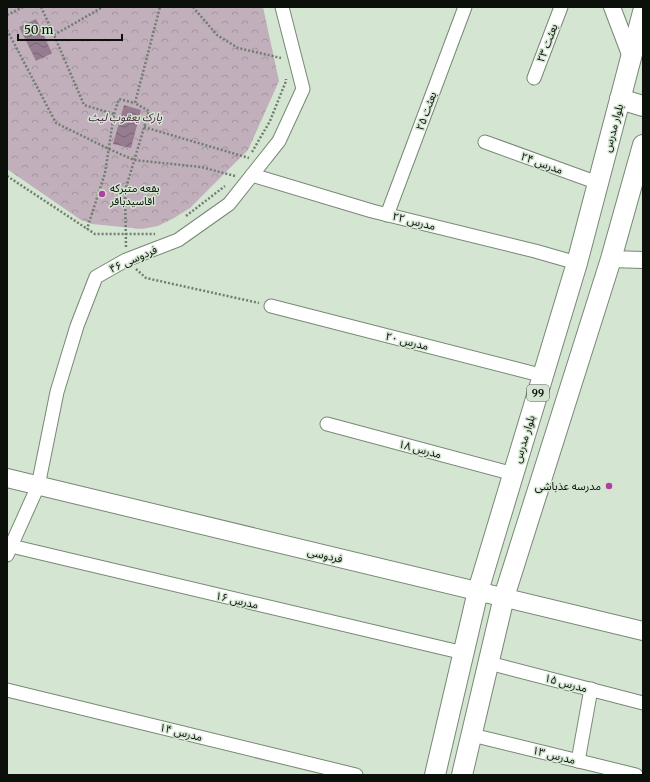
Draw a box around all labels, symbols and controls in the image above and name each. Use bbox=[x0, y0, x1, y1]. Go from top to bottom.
scale bar bbox=[18, 16, 122, 42]
text: 50 m bbox=[24, 22, 53, 37]
street label: بعثت ۲۳ bbox=[533, 22, 561, 64]
street label: بعثت ۲۵ bbox=[413, 90, 439, 132]
street label: بلوار مدرس bbox=[600, 102, 626, 154]
park label: پارک یعقوب لیث bbox=[88, 110, 163, 125]
street label: مدرس ۲۴ bbox=[519, 149, 565, 177]
place label: بقعه متبرکه اقاسیدباقر bbox=[109, 181, 160, 208]
marker: بقعه متبرکه اقاسیدباقر bbox=[97, 189, 107, 199]
street label: مدرس ۲۲ bbox=[391, 209, 437, 233]
street label: فردوسی ۴۶ bbox=[107, 242, 159, 276]
street label: مدرس ۲۰ bbox=[384, 329, 430, 353]
road number: 99 bbox=[527, 385, 549, 401]
street label: بلوار مدرس bbox=[510, 413, 538, 465]
street label: مدرس ۱۸ bbox=[397, 437, 443, 461]
place label: مدرسه عذباشی bbox=[535, 479, 601, 493]
marker: مدرسه عذباشی bbox=[604, 481, 614, 491]
street label: فردوسی bbox=[306, 544, 344, 566]
street label: مدرس ۱۶ bbox=[214, 588, 260, 612]
street label: مدرس ۱۵ bbox=[543, 671, 589, 695]
street label: مدرس ۱۴ bbox=[158, 720, 204, 744]
street label: مدرس ۱۳ bbox=[531, 743, 577, 767]

